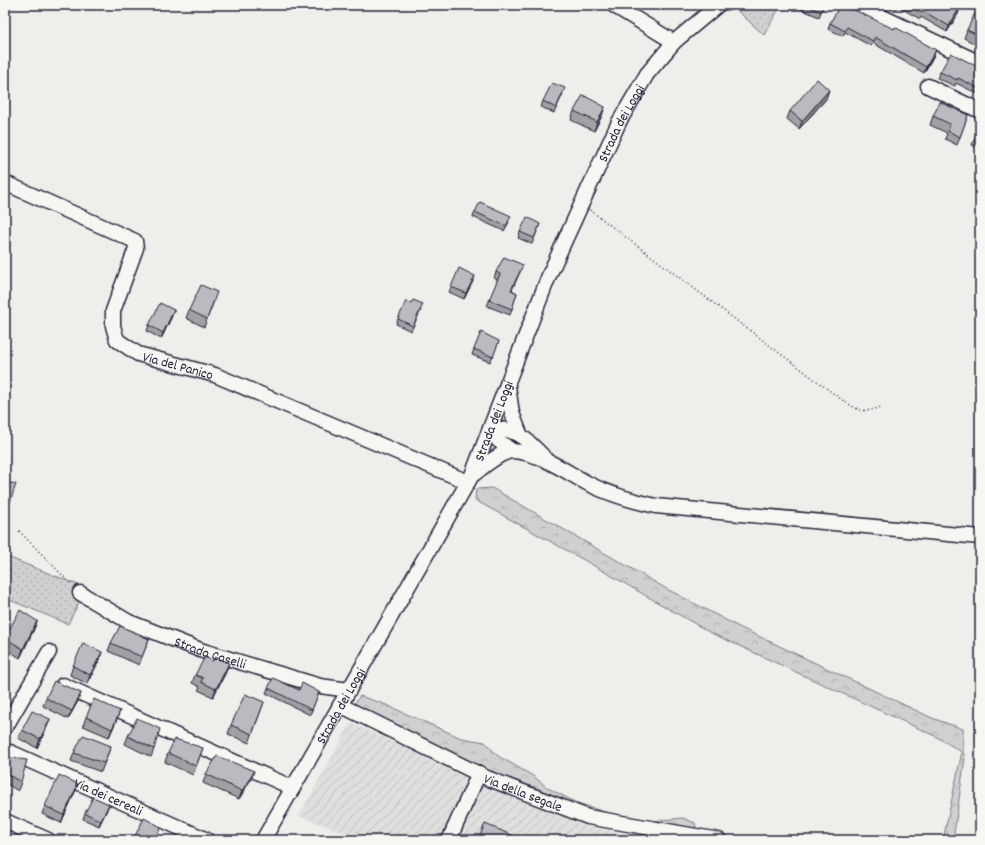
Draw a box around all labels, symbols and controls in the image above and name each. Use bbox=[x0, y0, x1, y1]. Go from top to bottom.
street label: Strada dei Loggi bbox=[594, 81, 651, 166]
street label: Via del Panico bbox=[140, 348, 215, 386]
street label: Strada dei Loggi bbox=[470, 378, 520, 464]
street label: Strada Caselli bbox=[171, 633, 249, 675]
street label: Strada dei Loggi bbox=[312, 664, 372, 748]
street label: Via della segale bbox=[480, 770, 565, 818]
street label: Via dei cereali bbox=[70, 774, 146, 822]

